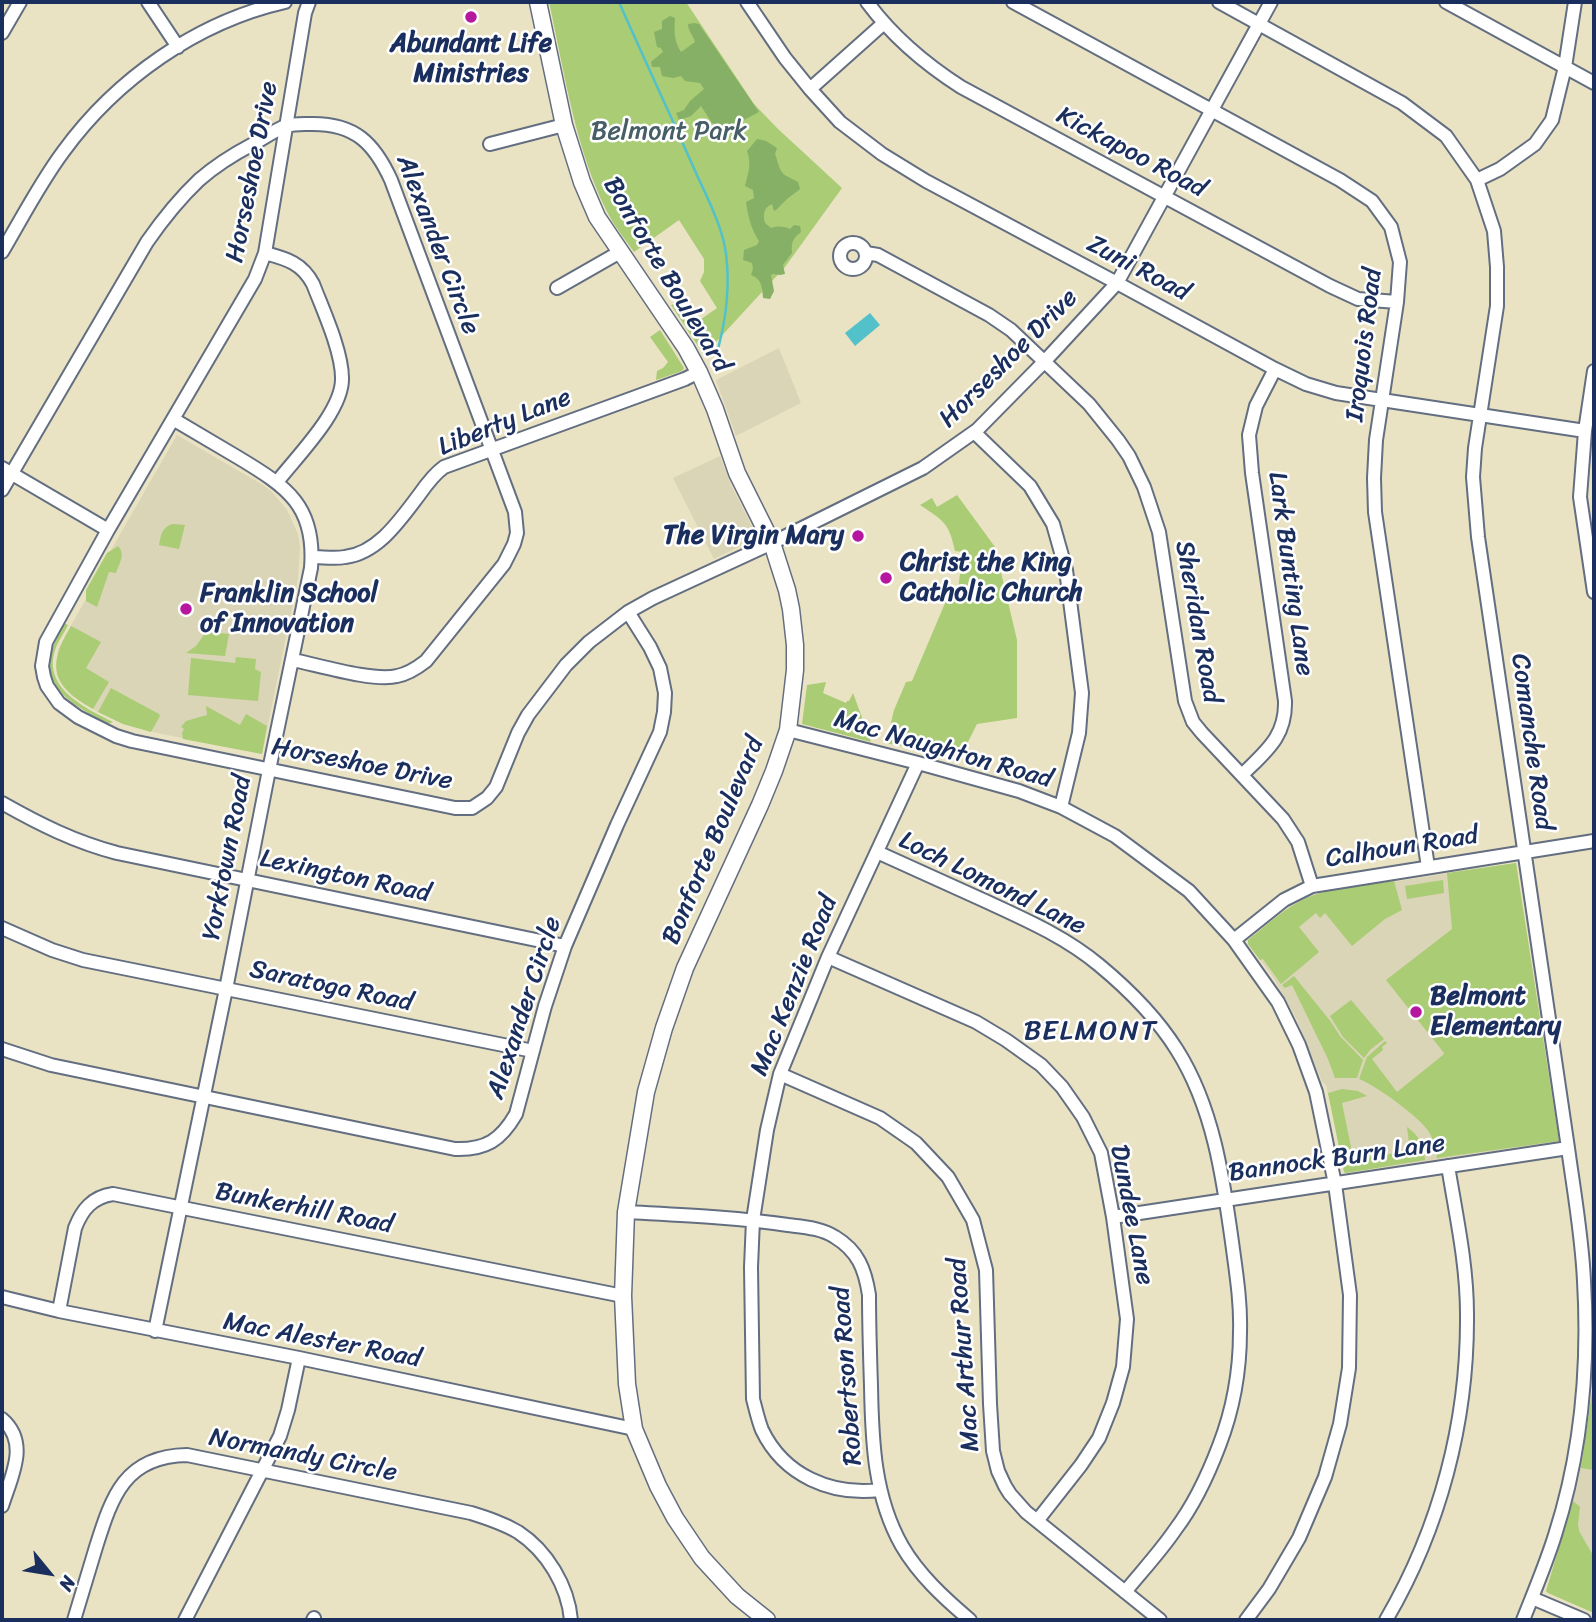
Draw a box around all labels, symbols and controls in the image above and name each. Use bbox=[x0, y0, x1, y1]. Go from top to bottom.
marker: Abundant Life Ministries bbox=[463, 9, 479, 25]
place label: Abundant Life Ministries bbox=[390, 28, 552, 90]
street label: Horseshoe Drive bbox=[220, 79, 286, 265]
street label: Kickapoo Road bbox=[1051, 100, 1211, 206]
park label: Belmont Park bbox=[591, 116, 747, 148]
street label: Alexander Circle bbox=[388, 151, 486, 339]
street label: Bonforte Boulevard bbox=[595, 172, 737, 378]
street label: Zuni Road bbox=[1081, 229, 1195, 309]
street label: Iroquois Road bbox=[1340, 267, 1390, 423]
street label: Horseshoe Drive bbox=[933, 283, 1085, 435]
street label: Liberty Lane bbox=[434, 382, 576, 464]
street label: Lark Bunting Lane bbox=[1260, 470, 1320, 678]
place label: The Virgin Mary bbox=[663, 520, 844, 552]
marker: The Virgin Mary bbox=[850, 528, 866, 544]
street label: Sheridan Road bbox=[1167, 538, 1227, 706]
place label: Christ the King Catholic Church bbox=[900, 547, 1083, 608]
marker: Christ the King Catholic Church bbox=[878, 570, 894, 586]
place label: Franklin School of Innovation bbox=[200, 578, 378, 640]
marker: Franklin School of Innovation bbox=[178, 601, 194, 617]
street label: Comanche Road bbox=[1503, 652, 1559, 832]
street label: Mac Naughton Road bbox=[830, 704, 1056, 796]
street label: Horseshoe Drive bbox=[269, 732, 455, 798]
street label: Bonforte Boulevard bbox=[656, 733, 772, 949]
street label: Yorktown Road bbox=[197, 773, 259, 943]
street label: Calhoun Road bbox=[1323, 821, 1481, 875]
street label: Loch Lomond Lane bbox=[894, 825, 1090, 943]
street label: Lexington Road bbox=[257, 844, 433, 910]
street label: Mac Kenzie Road bbox=[745, 891, 845, 1081]
street label: Alexander Circle bbox=[481, 913, 569, 1103]
street label: Saratoga Road bbox=[247, 954, 415, 1020]
place label: Belmont Elementary bbox=[1430, 981, 1561, 1042]
marker: Belmont Elementary bbox=[1408, 1004, 1424, 1020]
district label: BELMONT bbox=[1025, 1015, 1157, 1049]
street label: Bannock Burn Lane bbox=[1227, 1128, 1447, 1190]
street label: Dundee Lane bbox=[1102, 1142, 1160, 1288]
street label: Bunkerhill Road bbox=[213, 1176, 395, 1242]
street label: Mac Arthur Road bbox=[943, 1257, 987, 1453]
street label: Robertson Road bbox=[826, 1286, 870, 1466]
street label: Mac Alester Road bbox=[220, 1307, 424, 1375]
street label: Normandy Circle bbox=[206, 1422, 400, 1490]
north arrow bbox=[14, 1538, 84, 1608]
text: N bbox=[50, 1570, 85, 1598]

